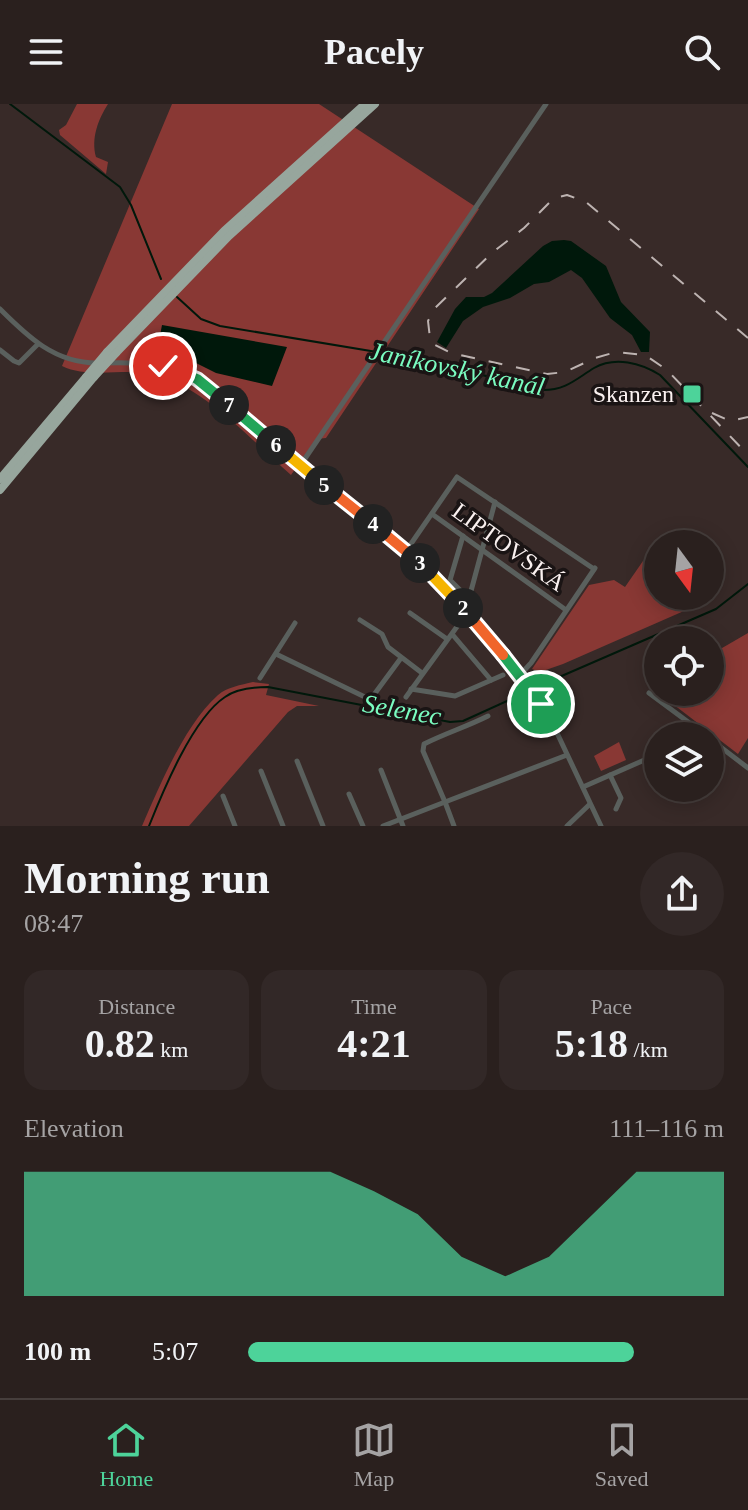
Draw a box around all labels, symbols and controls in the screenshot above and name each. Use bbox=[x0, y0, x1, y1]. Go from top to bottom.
icon: menu bbox=[24, 30, 68, 74]
icon: search bbox=[680, 30, 724, 74]
text: Pacely bbox=[324, 32, 424, 72]
pin bbox=[129, 332, 197, 400]
water label: Janíkovský kanál bbox=[367, 336, 547, 402]
icon: check bbox=[141, 344, 185, 388]
place label: Skanzen bbox=[593, 381, 674, 407]
marker: Skanzen bbox=[681, 383, 703, 405]
pin: 7 bbox=[209, 385, 249, 425]
text: 7 bbox=[224, 392, 235, 417]
pin: 6 bbox=[256, 425, 296, 465]
text: 6 bbox=[271, 432, 282, 457]
pin: 5 bbox=[304, 465, 344, 505]
text: 5 bbox=[319, 472, 330, 497]
street label: LIPTOVSKÁ bbox=[448, 497, 571, 597]
pin: 4 bbox=[353, 504, 393, 544]
text: 4 bbox=[368, 511, 379, 536]
north arrow bbox=[644, 530, 724, 610]
map controls bbox=[644, 530, 724, 802]
pin: 3 bbox=[400, 543, 440, 583]
text: 3 bbox=[415, 550, 426, 575]
pin: 2 bbox=[443, 588, 483, 628]
text: 2 bbox=[458, 595, 469, 620]
button: locate bbox=[644, 626, 724, 706]
pin bbox=[507, 670, 575, 738]
icon: arrive bbox=[519, 682, 563, 726]
water label: Selenec bbox=[360, 689, 444, 731]
button: layers bbox=[644, 722, 724, 802]
button: share bbox=[640, 852, 724, 936]
text: Morning run bbox=[24, 854, 270, 903]
text: 08:47 bbox=[24, 909, 83, 938]
text: Distance bbox=[98, 994, 175, 1019]
text: Time bbox=[351, 994, 397, 1019]
text: Pace bbox=[591, 994, 632, 1019]
text: 0.82 bbox=[85, 1021, 155, 1066]
text: 4:21 bbox=[337, 1021, 411, 1066]
text: 5:18 bbox=[555, 1021, 628, 1066]
text: km bbox=[155, 1037, 188, 1062]
text: /km bbox=[628, 1037, 668, 1062]
text: Elevation bbox=[24, 1114, 124, 1143]
text: 111–116 m bbox=[609, 1114, 724, 1143]
text: 100 m bbox=[24, 1337, 91, 1366]
text: 5:07 bbox=[152, 1337, 198, 1366]
tab: Home bbox=[99, 1418, 153, 1492]
tab: Map bbox=[352, 1418, 396, 1492]
tab: Saved bbox=[595, 1418, 649, 1492]

